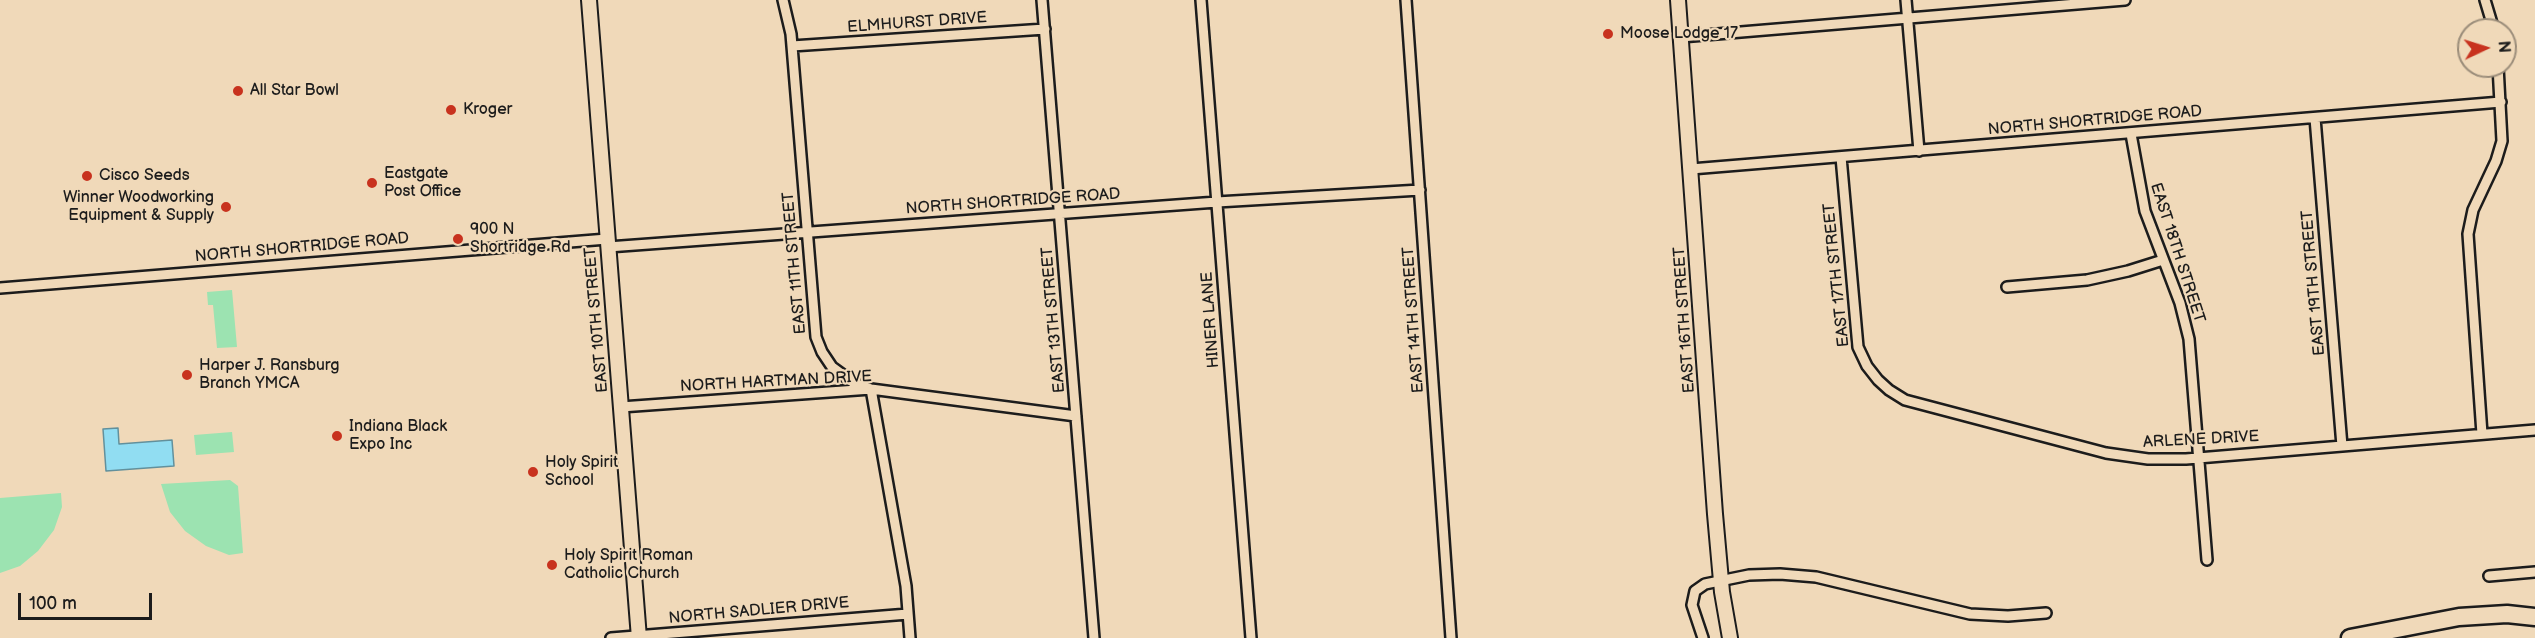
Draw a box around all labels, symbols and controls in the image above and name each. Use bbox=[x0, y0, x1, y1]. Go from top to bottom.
street label: ELMHURST DRIVE bbox=[846, 9, 988, 37]
north arrow bbox=[2457, 18, 2517, 78]
place label: Moose Lodge 17 bbox=[1620, 24, 1738, 44]
marker: Moose Lodge 17 bbox=[1601, 27, 1615, 41]
text: N bbox=[2494, 40, 2513, 54]
place label: All Star Bowl bbox=[250, 81, 339, 101]
marker: All Star Bowl bbox=[231, 84, 245, 98]
place label: Kroger bbox=[463, 100, 512, 120]
street label: NORTH SHORTRIDGE ROAD bbox=[1987, 102, 2203, 140]
marker: Kroger bbox=[444, 103, 458, 117]
place label: Eastgate Post Office bbox=[384, 164, 461, 202]
place label: Cisco Seeds bbox=[99, 166, 190, 186]
marker: Cisco Seeds bbox=[80, 169, 94, 183]
marker: Eastgate Post Office bbox=[365, 176, 379, 190]
street label: EAST 18TH STREET bbox=[2145, 181, 2209, 325]
street label: NORTH SHORTRIDGE ROAD bbox=[905, 185, 1121, 219]
place label: Winner Woodworking Equipment & Supply bbox=[63, 188, 214, 226]
street label: EAST 11TH STREET bbox=[779, 191, 811, 335]
marker: Winner Woodworking Equipment & Supply bbox=[219, 200, 233, 214]
street label: EAST 17TH STREET bbox=[1820, 202, 1854, 348]
street label: EAST 19TH STREET bbox=[2298, 210, 2330, 356]
place label: 900 N Shortridge Rd bbox=[470, 220, 571, 258]
street label: NORTH SHORTRIDGE ROAD bbox=[194, 229, 410, 267]
marker: 900 N Shortridge Rd bbox=[451, 232, 465, 246]
street label: EAST 10TH STREET bbox=[581, 246, 613, 394]
street label: EAST 13TH STREET bbox=[1038, 246, 1070, 394]
street label: EAST 14TH STREET bbox=[1399, 246, 1429, 394]
street label: EAST 16TH STREET bbox=[1670, 246, 1700, 394]
street label: HINER LANE bbox=[1198, 271, 1224, 369]
place label: Harper J. Ransburg Branch YMCA bbox=[199, 356, 340, 394]
street label: NORTH HARTMAN DRIVE bbox=[680, 367, 872, 397]
marker: Harper J. Ransburg Branch YMCA bbox=[180, 368, 194, 382]
place label: Indiana Black Expo Inc bbox=[349, 417, 447, 455]
street label: ARLENE DRIVE bbox=[2142, 427, 2260, 453]
marker: Indiana Black Expo Inc bbox=[330, 429, 344, 443]
place label: Holy Spirit School bbox=[545, 453, 618, 491]
marker: Holy Spirit School bbox=[526, 465, 540, 479]
place label: Holy Spirit Roman Catholic Church bbox=[564, 546, 693, 584]
marker: Holy Spirit Roman Catholic Church bbox=[545, 558, 559, 572]
scale bar bbox=[21, 581, 154, 619]
text: 100 m bbox=[29, 593, 77, 614]
street label: NORTH SADLIER DRIVE bbox=[668, 594, 850, 628]

